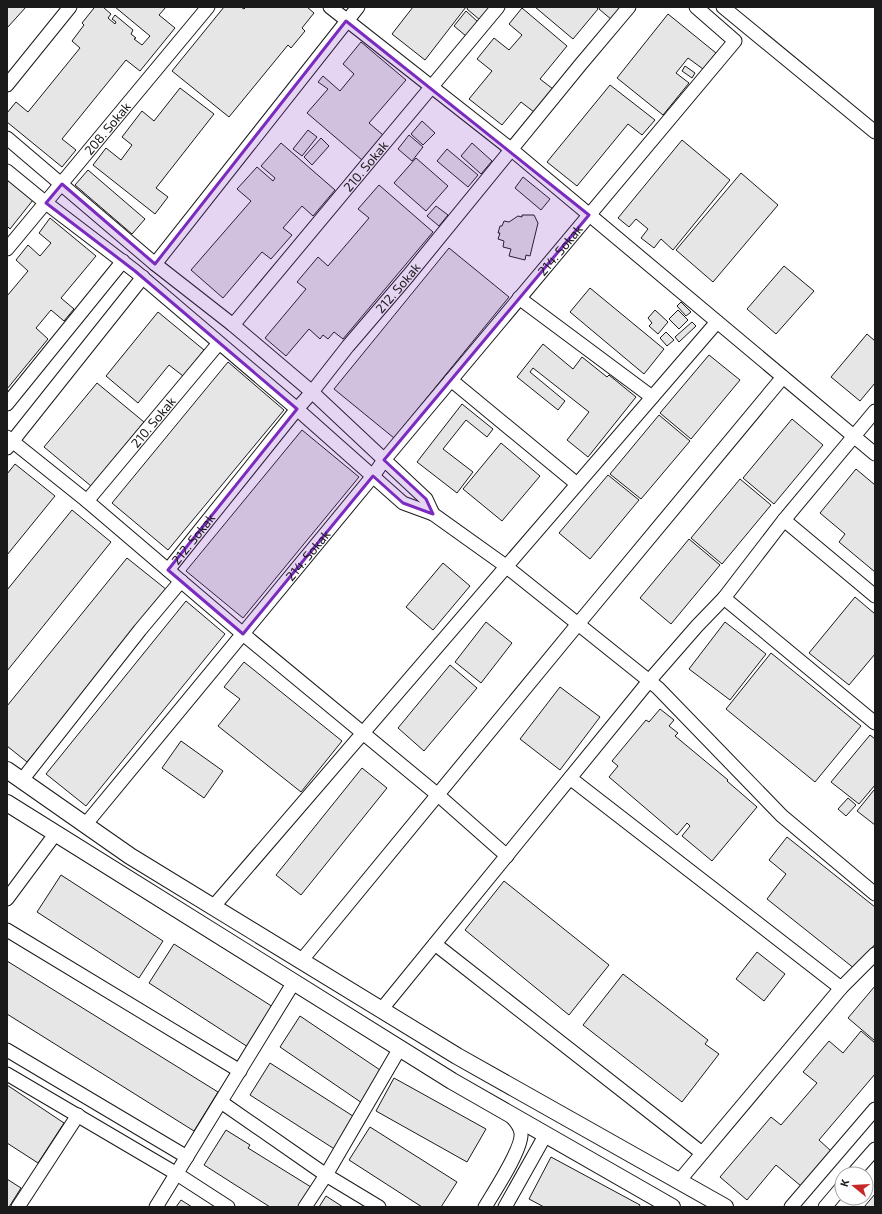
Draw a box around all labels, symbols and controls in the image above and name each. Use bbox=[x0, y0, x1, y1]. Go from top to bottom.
street label: 208. Sokak bbox=[81, 98, 134, 158]
street label: 210. Sokak bbox=[340, 137, 392, 195]
street label: 214. Sokak bbox=[534, 221, 586, 279]
street label: 212. Sokak bbox=[372, 259, 424, 316]
street label: 210. Sokak bbox=[127, 393, 179, 451]
street label: 212. Sokak bbox=[168, 510, 218, 568]
street label: 214. Sokak bbox=[282, 526, 334, 584]
north arrow bbox=[834, 1166, 874, 1206]
text: K bbox=[837, 1177, 851, 1188]

